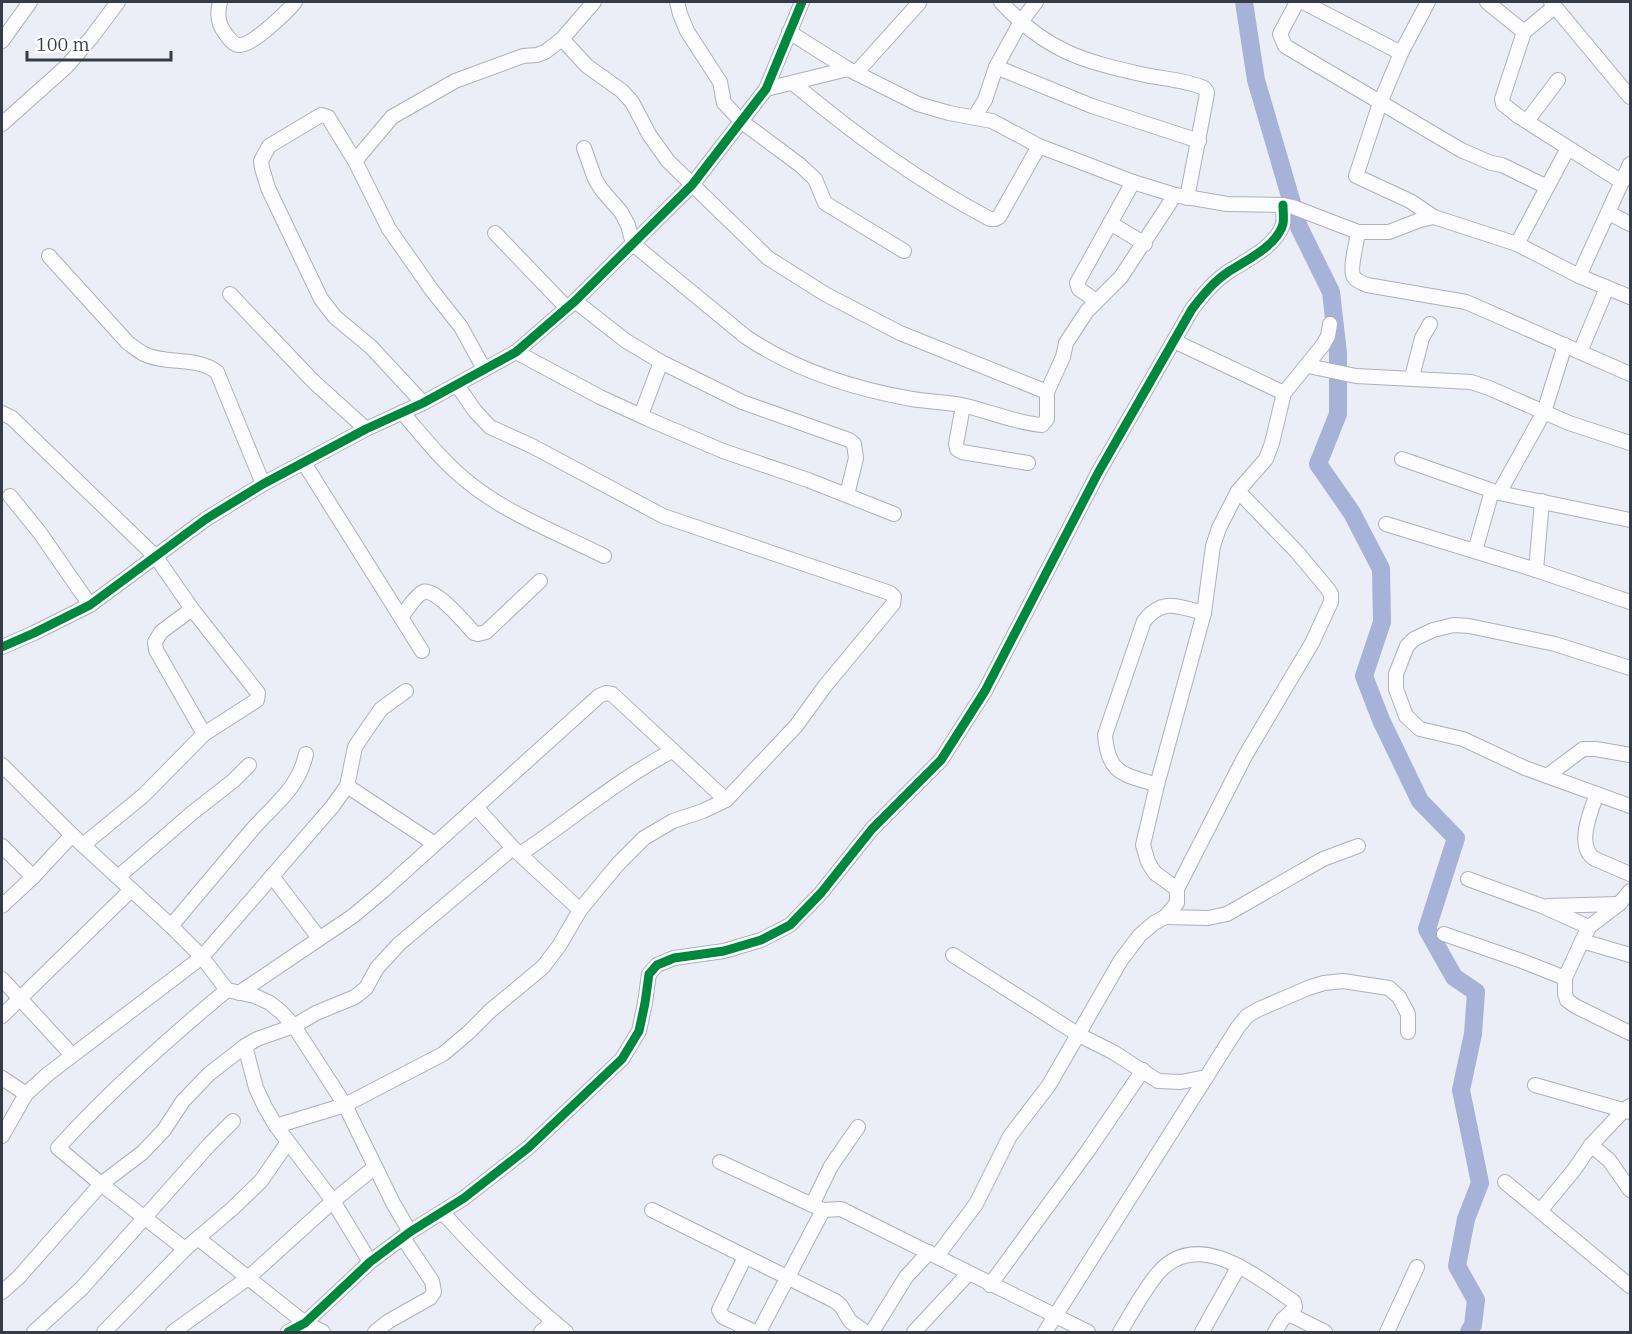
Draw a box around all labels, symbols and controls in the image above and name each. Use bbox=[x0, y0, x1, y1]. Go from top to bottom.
scale bar bbox=[27, 24, 171, 62]
text: 100 m bbox=[36, 33, 90, 56]

